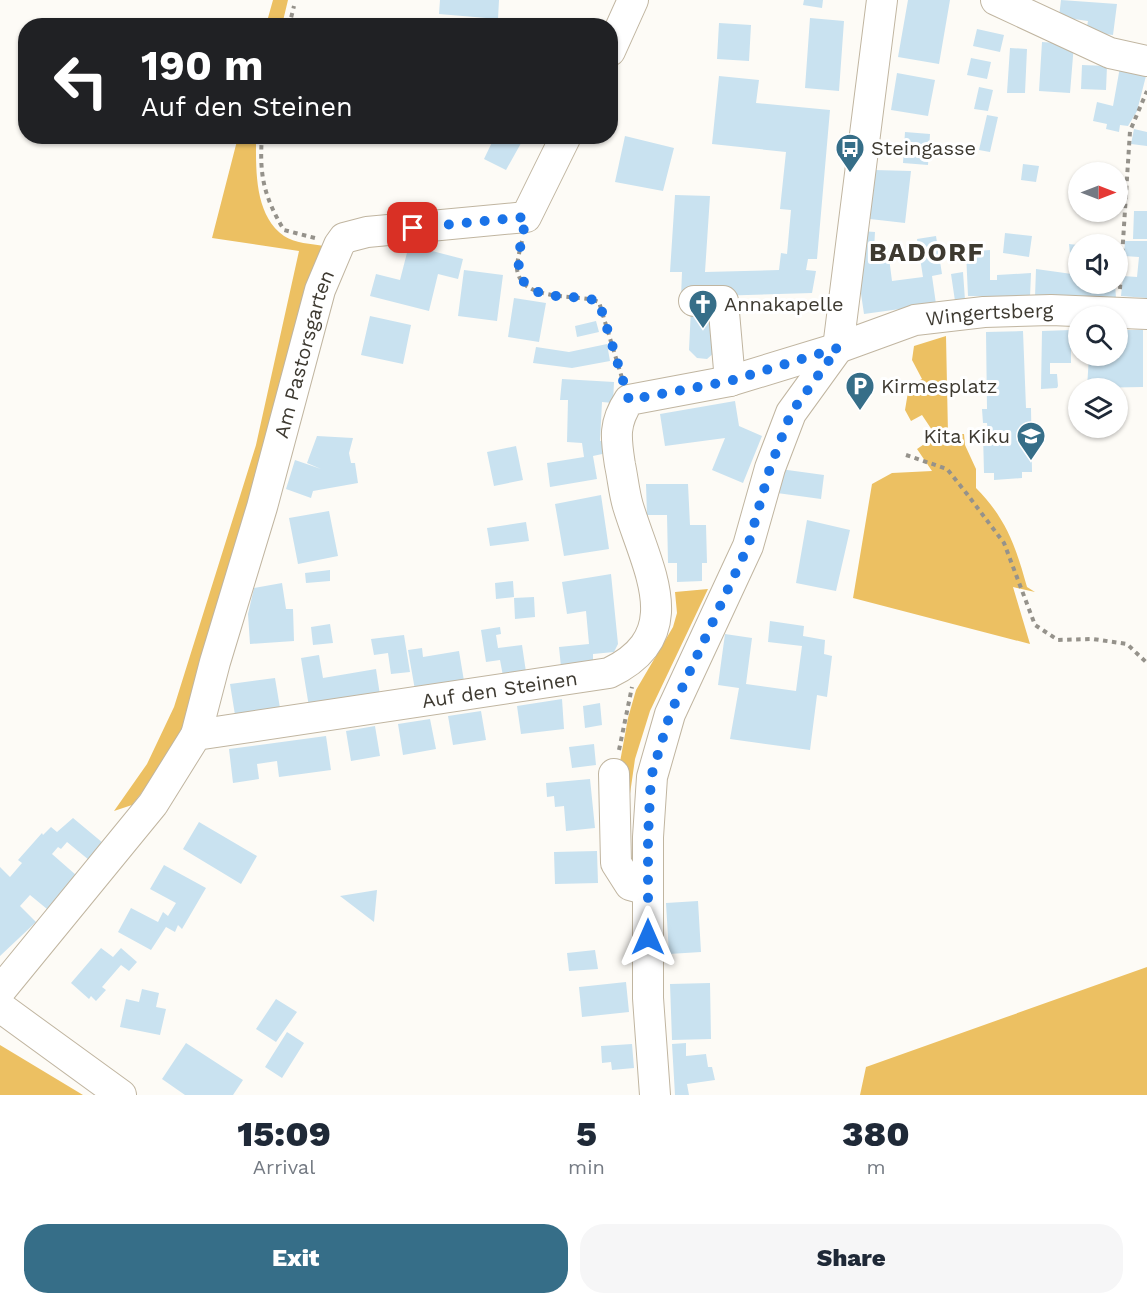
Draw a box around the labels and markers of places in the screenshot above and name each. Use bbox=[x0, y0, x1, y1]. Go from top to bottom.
bus stop icon: Steingasse bbox=[834, 132, 866, 174]
place label: Steingasse bbox=[871, 136, 976, 160]
pin bbox=[387, 202, 438, 253]
church icon: Annakapelle bbox=[687, 288, 719, 330]
place label: Annakapelle bbox=[724, 292, 844, 316]
parking icon: Kirmesplatz bbox=[844, 370, 876, 412]
place label: Kirmesplatz bbox=[881, 374, 997, 398]
school or university icon: Kita Kiku bbox=[1015, 420, 1047, 462]
place label: Kita Kiku bbox=[923, 424, 1010, 448]

